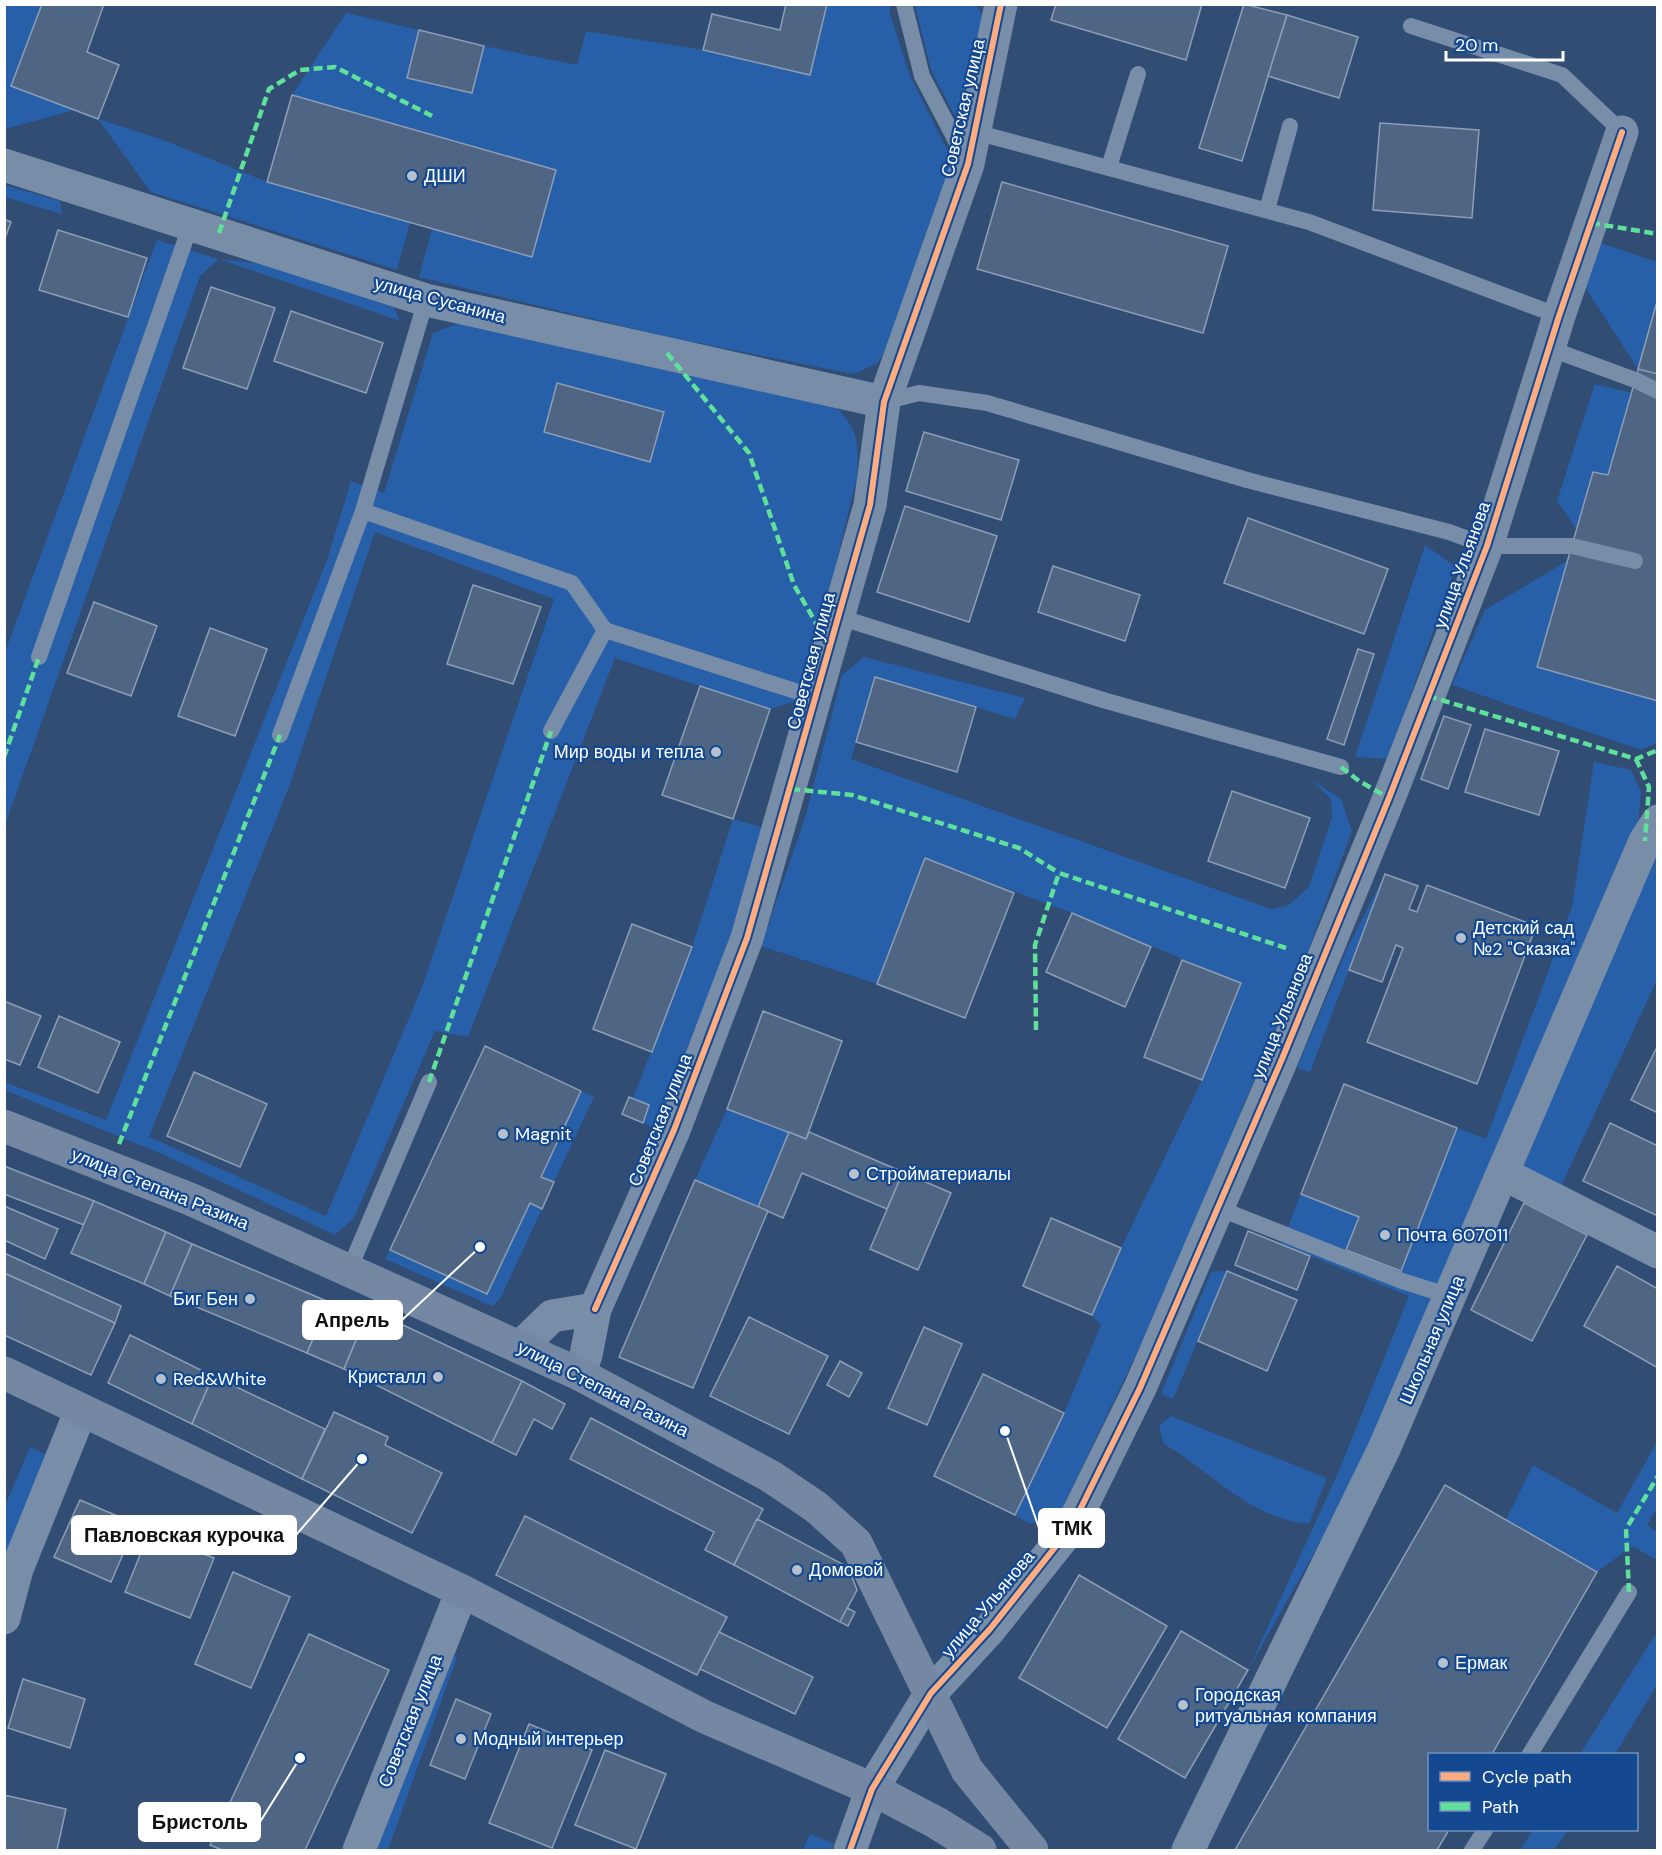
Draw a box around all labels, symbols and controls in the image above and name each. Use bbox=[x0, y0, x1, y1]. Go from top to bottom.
scale bar bbox=[1446, 24, 1563, 62]
text: 20 m bbox=[1455, 33, 1498, 57]
street label: Советская улица bbox=[935, 36, 991, 179]
place label: ДШИ bbox=[424, 164, 466, 188]
marker: ДШИ bbox=[405, 169, 419, 183]
street label: улица Сусанина bbox=[372, 271, 509, 329]
street label: улица Ульянова bbox=[1428, 497, 1496, 632]
street label: Советская улица bbox=[781, 589, 841, 732]
place label: Мир воды и тепла bbox=[554, 740, 705, 764]
marker: Мир воды и тепла bbox=[709, 745, 723, 759]
place label: Детский сад №2 "Сказка" bbox=[1473, 916, 1576, 961]
marker: Детский сад №2 "Сказка" bbox=[1454, 931, 1468, 945]
street label: улица Ульянова bbox=[1246, 949, 1318, 1082]
street label: Советская улица bbox=[622, 1049, 698, 1190]
place label: Magnit bbox=[515, 1122, 572, 1146]
marker: Magnit bbox=[496, 1127, 510, 1141]
street label: улица Степана Разина bbox=[68, 1142, 253, 1236]
place label: Стройматериалы bbox=[866, 1162, 1011, 1186]
marker: Стройматериалы bbox=[847, 1167, 861, 1181]
place label: Почта 607011 bbox=[1397, 1223, 1508, 1247]
marker: Почта 607011 bbox=[1378, 1228, 1392, 1242]
street label: Школьная улица bbox=[1394, 1271, 1470, 1408]
place label: Биг Бен bbox=[173, 1287, 238, 1311]
marker: Биг Бен bbox=[243, 1292, 257, 1306]
callout: Апрель bbox=[303, 1301, 402, 1339]
text: Апрель bbox=[315, 1307, 389, 1333]
street label: улица Степана Разина bbox=[513, 1335, 694, 1443]
place label: Кристалл bbox=[347, 1365, 426, 1389]
place label: Red&White bbox=[173, 1367, 266, 1391]
marker: Кристалл bbox=[431, 1370, 445, 1384]
marker: Red&White bbox=[154, 1372, 168, 1386]
callout: ТМК bbox=[1039, 1509, 1104, 1547]
text: ТМК bbox=[1051, 1515, 1093, 1541]
callout: Павловская курочка bbox=[72, 1516, 296, 1554]
text: Павловская курочка bbox=[84, 1522, 285, 1548]
street label: улица Ульянова bbox=[936, 1544, 1041, 1663]
place label: Домовой bbox=[809, 1558, 883, 1582]
marker: Домовой bbox=[790, 1563, 804, 1577]
street label: Советская улица bbox=[372, 1650, 448, 1791]
place label: Ермак bbox=[1455, 1651, 1507, 1675]
marker: Ермак bbox=[1436, 1656, 1450, 1670]
place label: Городская ритуальная компания bbox=[1195, 1683, 1377, 1728]
marker: Городская ритуальная компания bbox=[1176, 1698, 1190, 1712]
place label: Модный интерьер bbox=[473, 1727, 624, 1751]
marker: Модный интерьер bbox=[454, 1732, 468, 1746]
legend bbox=[1428, 1753, 1638, 1831]
text: Cycle path bbox=[1482, 1765, 1572, 1789]
text: Path bbox=[1482, 1795, 1519, 1819]
callout: Бристоль bbox=[139, 1803, 260, 1841]
text: Бристоль bbox=[152, 1809, 248, 1835]

